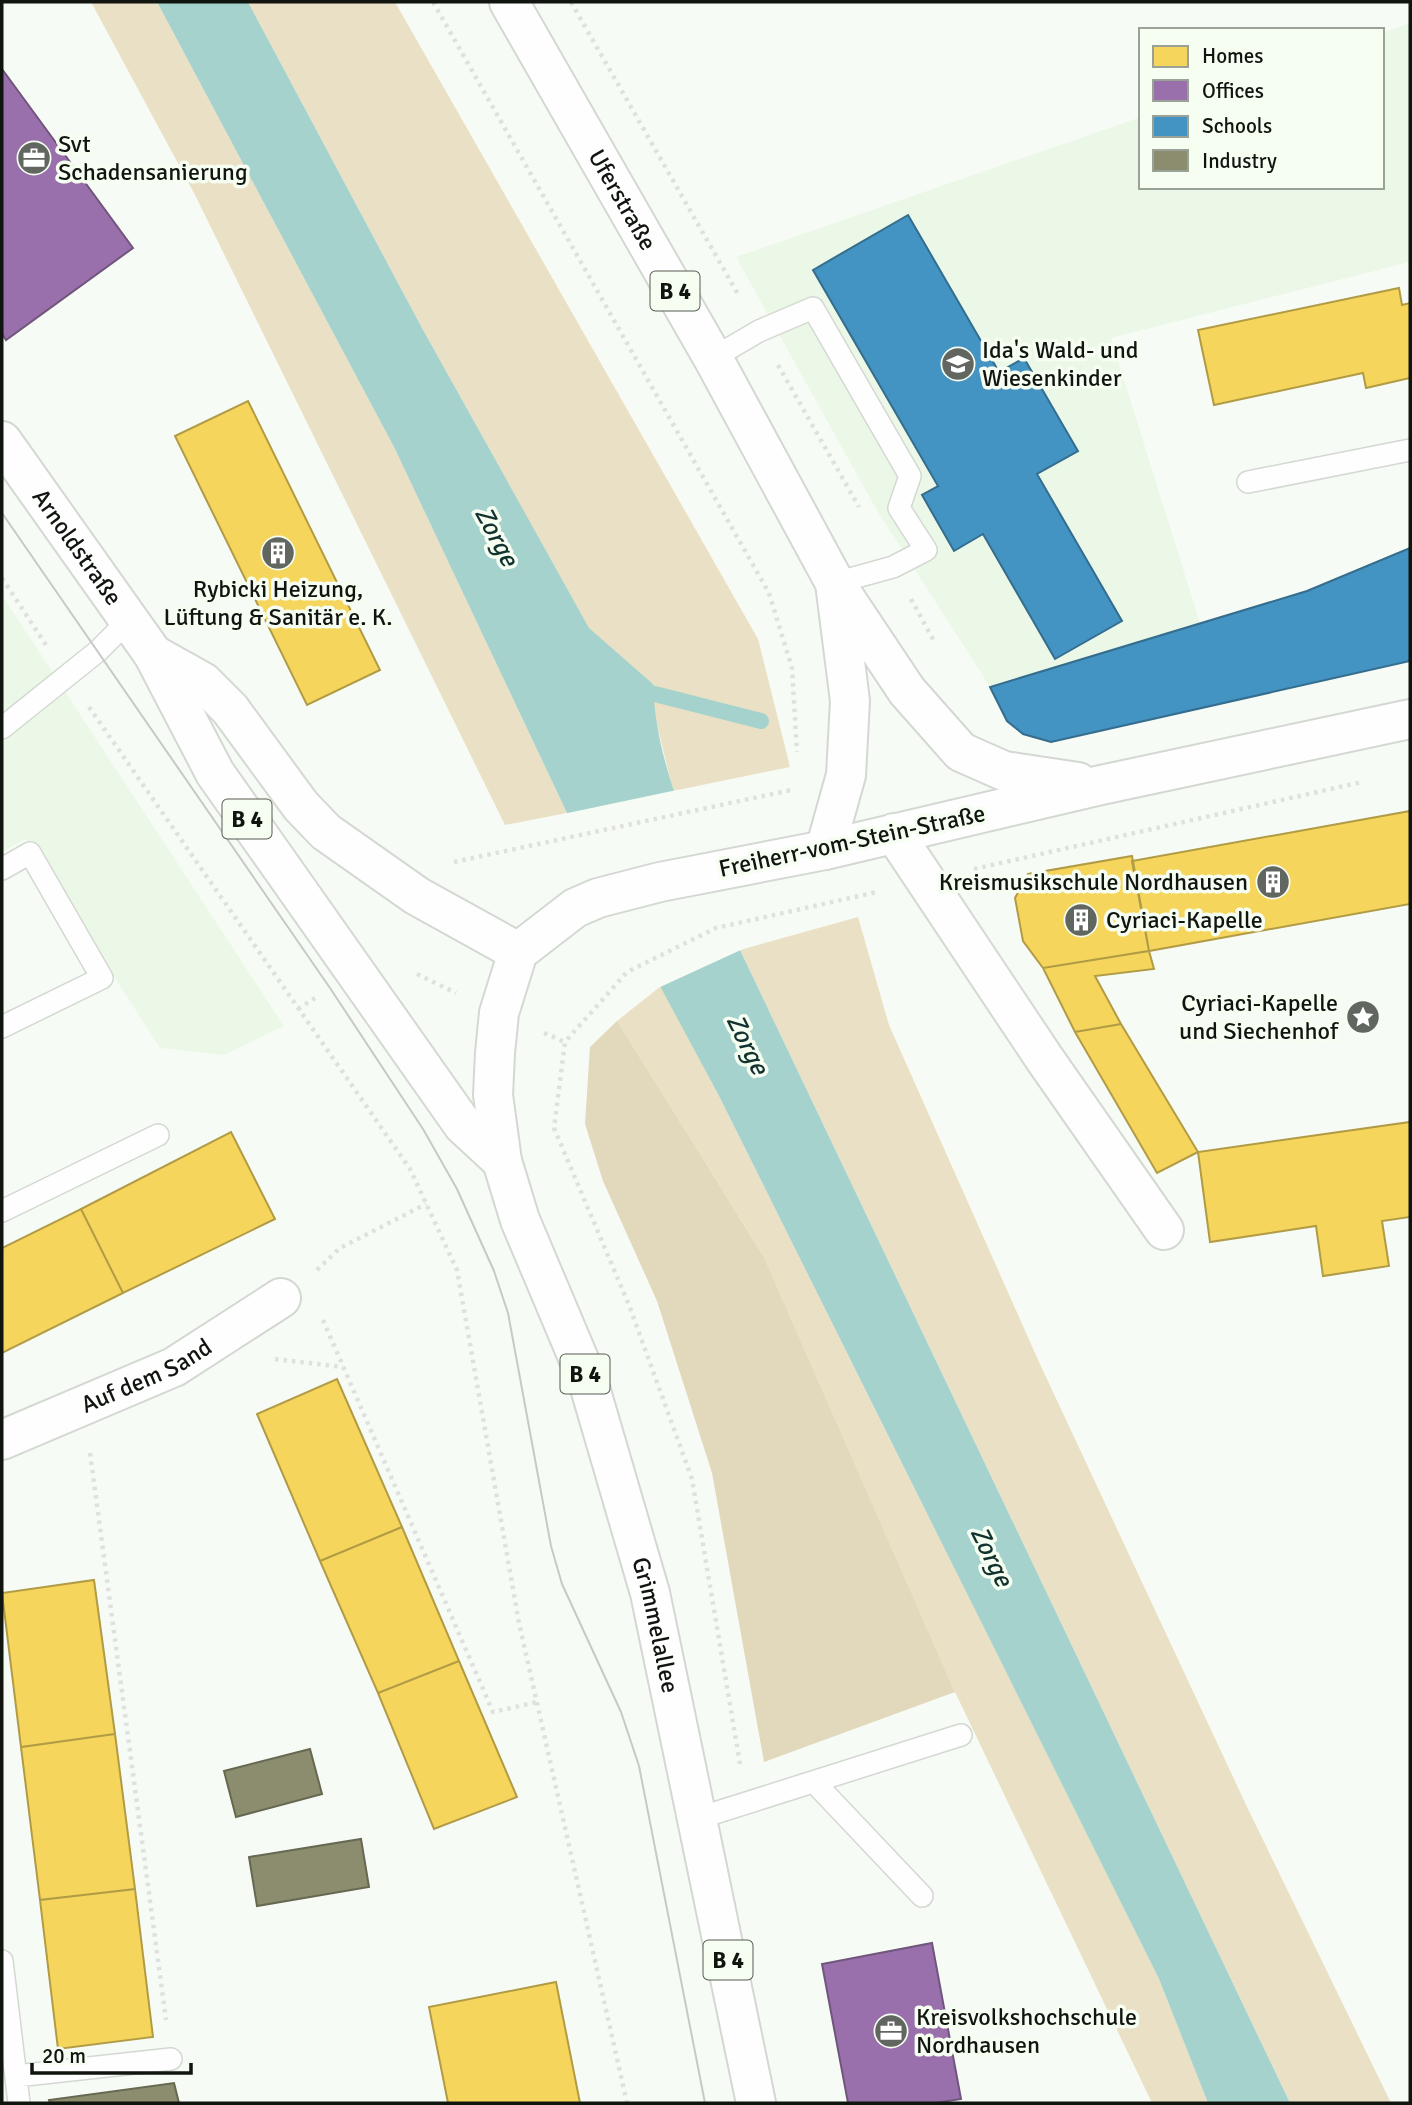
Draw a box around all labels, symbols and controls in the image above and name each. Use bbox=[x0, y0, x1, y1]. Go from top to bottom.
legend bbox=[1139, 28, 1384, 189]
text: Homes bbox=[1202, 43, 1264, 69]
text: Offices bbox=[1202, 78, 1264, 104]
text: Schools bbox=[1202, 113, 1272, 139]
place label: Svt Schadensanierung bbox=[58, 129, 248, 187]
office icon: Svt Schadensanierung bbox=[15, 139, 53, 177]
street label: Uferstraße bbox=[582, 144, 663, 256]
text: Industry bbox=[1202, 148, 1277, 174]
road number: B 4 bbox=[650, 272, 700, 310]
place label: Ida's Wald- und Wiesenkinder bbox=[982, 335, 1139, 393]
school or university icon: Ida's Wald- und Wiesenkinder bbox=[939, 345, 977, 383]
street label: Arnoldstraße bbox=[26, 483, 129, 611]
water label: Zorge bbox=[467, 501, 526, 574]
building icon: Rybicki Heizung, Lüftung & Sanitär e. K. bbox=[259, 534, 297, 572]
place label: Rybicki Heizung, Lüftung & Sanitär e. K. bbox=[163, 574, 393, 632]
street label: Freiherr-vom-Stein-Straße bbox=[716, 798, 988, 884]
road number: B 4 bbox=[222, 800, 272, 838]
building icon: Kreismusikschule Nordhausen bbox=[1254, 863, 1292, 901]
place label: Kreismusikschule Nordhausen bbox=[939, 867, 1248, 897]
building icon: Cyriaci-Kapelle bbox=[1062, 901, 1100, 939]
place label: Cyriaci-Kapelle bbox=[1106, 905, 1263, 935]
place label: Cyriaci-Kapelle und Siechenhof bbox=[1179, 988, 1339, 1046]
place icon: Cyriaci-Kapelle und Siechenhof bbox=[1344, 998, 1382, 1036]
water label: Zorge bbox=[719, 1009, 776, 1082]
street label: Auf dem Sand bbox=[76, 1332, 217, 1420]
road number: B 4 bbox=[560, 1354, 610, 1394]
water label: Zorge bbox=[963, 1521, 1020, 1594]
street label: Grimmelallee bbox=[625, 1554, 685, 1696]
road number: B 4 bbox=[704, 1940, 752, 1980]
place label: Kreisvolkshochschule Nordhausen bbox=[916, 2002, 1137, 2060]
office icon: Kreisvolkshochschule Nordhausen bbox=[872, 2012, 910, 2050]
scale bar bbox=[32, 2032, 191, 2076]
text: 20 m bbox=[42, 2043, 86, 2069]

